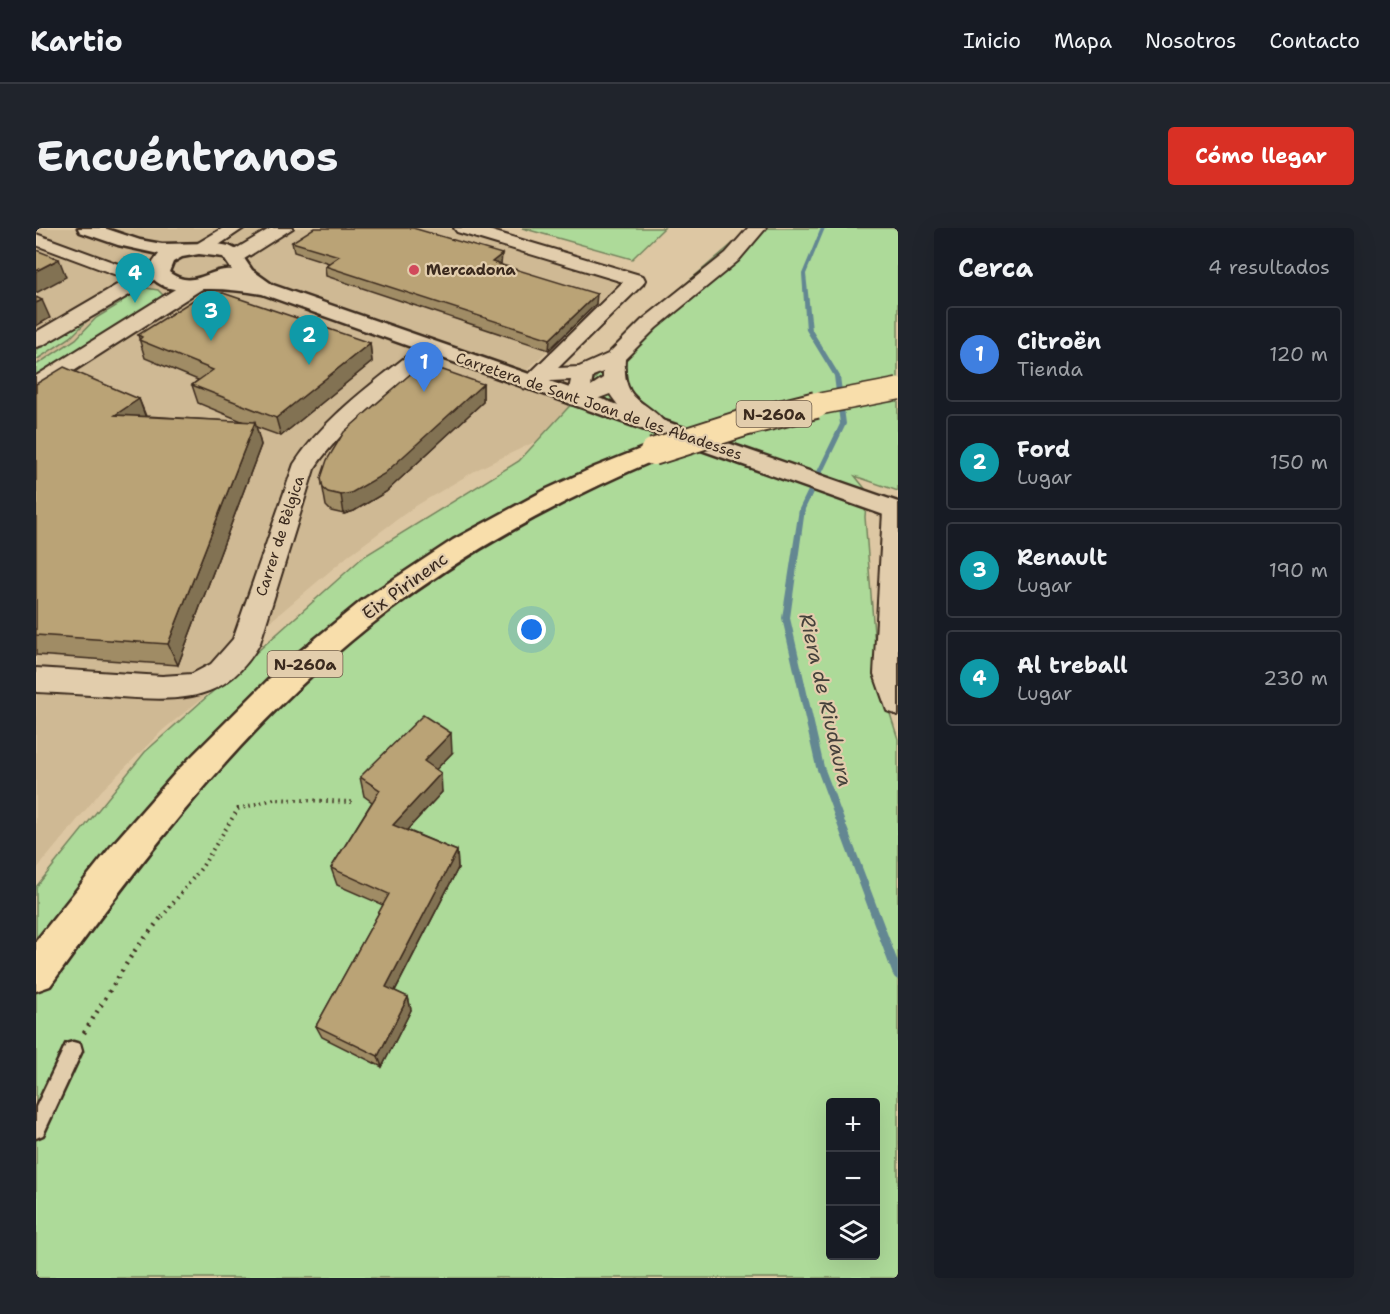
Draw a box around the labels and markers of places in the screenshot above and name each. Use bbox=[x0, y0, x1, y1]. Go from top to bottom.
pin: 4 bbox=[116, 254, 154, 303]
place label: Mercadona bbox=[426, 260, 516, 280]
marker: Mercadona bbox=[407, 263, 421, 277]
pin: 3 bbox=[192, 291, 231, 341]
pin: 2 bbox=[290, 316, 328, 365]
pin: 1 bbox=[404, 342, 444, 392]

